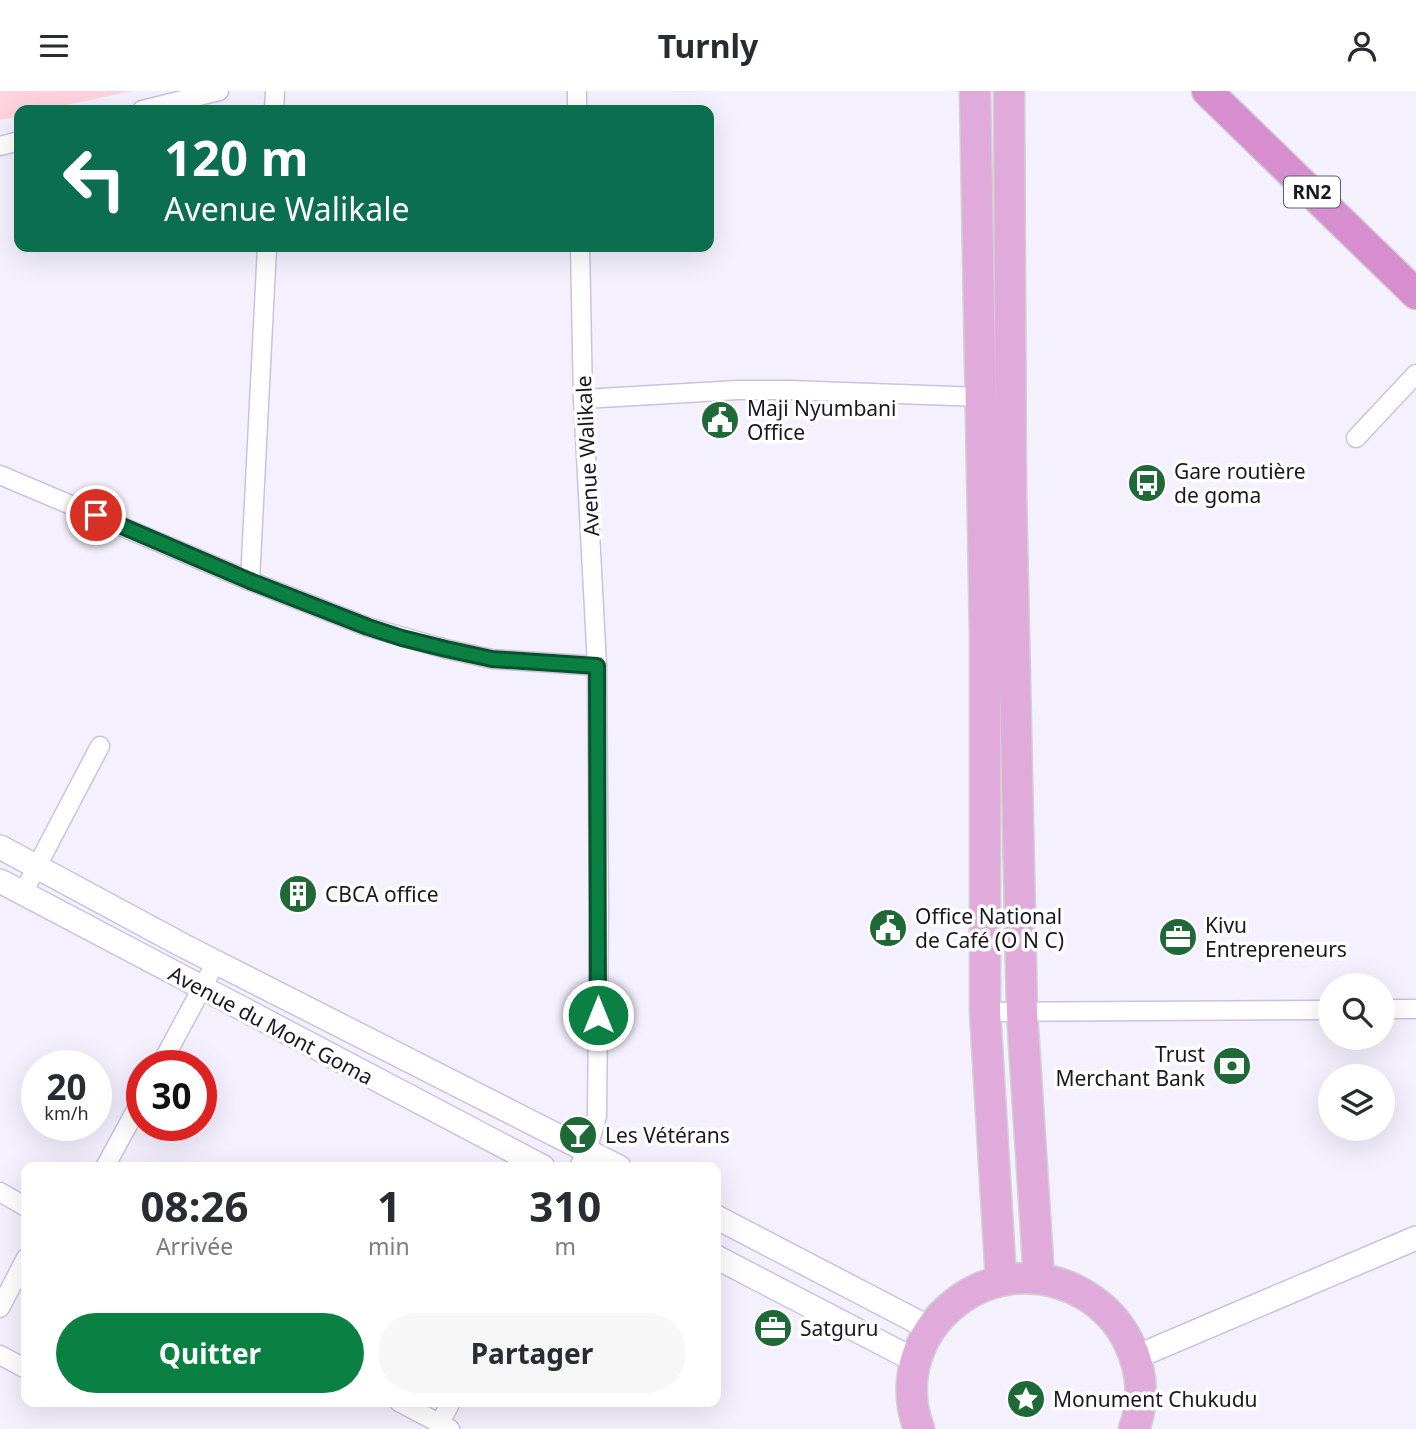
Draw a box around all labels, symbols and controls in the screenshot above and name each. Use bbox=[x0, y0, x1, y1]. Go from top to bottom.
text: Turnly bbox=[658, 24, 758, 67]
icon: menu bbox=[35, 27, 73, 65]
icon: person bbox=[1343, 27, 1381, 65]
text: 120 m bbox=[164, 124, 309, 190]
icon: left bbox=[49, 133, 140, 224]
road number: RN2 bbox=[1284, 177, 1340, 207]
text: Avenue Walikale bbox=[164, 187, 410, 230]
street label: Avenue Walikale bbox=[569, 375, 605, 537]
place label: Maji Nyumbani Office bbox=[747, 394, 897, 446]
public building icon: Maji Nyumbani Office bbox=[699, 399, 741, 441]
place label: Gare routière de goma bbox=[1174, 457, 1306, 509]
bus stop icon: Gare routière de goma bbox=[1126, 462, 1168, 504]
pin bbox=[66, 485, 126, 545]
icon: arrive bbox=[77, 496, 115, 534]
building icon: CBCA office bbox=[277, 873, 319, 915]
place label: CBCA office bbox=[325, 880, 439, 908]
place label: Office National de Café (O N C) bbox=[915, 902, 1064, 954]
public building icon: Office National de Café (O N C) bbox=[867, 907, 909, 949]
place label: Kivu Entrepreneurs bbox=[1205, 911, 1347, 963]
office icon: Kivu Entrepreneurs bbox=[1157, 916, 1199, 958]
street label: Avenue du Mont Goma bbox=[164, 959, 378, 1091]
map controls bbox=[1318, 973, 1395, 1141]
button: search bbox=[1318, 973, 1395, 1050]
position arrow bbox=[561, 978, 635, 1052]
place label: Trust Merchant Bank bbox=[1055, 1040, 1206, 1092]
bank icon: Trust Merchant Bank bbox=[1211, 1045, 1253, 1087]
speed limit sign: 30 bbox=[126, 1050, 217, 1141]
text: 20 bbox=[46, 1063, 87, 1110]
button: layers bbox=[1318, 1064, 1395, 1141]
text: km/h bbox=[44, 1101, 89, 1125]
bar icon: Les Vétérans bbox=[557, 1114, 599, 1156]
place label: Les Vétérans bbox=[605, 1121, 730, 1149]
text: 08:26 bbox=[141, 1177, 248, 1234]
text: 1 bbox=[377, 1177, 401, 1234]
text: 310 bbox=[529, 1177, 601, 1234]
text: Arrivée bbox=[156, 1230, 233, 1262]
text: min bbox=[368, 1230, 410, 1262]
text: m bbox=[555, 1230, 576, 1262]
office icon: Satguru bbox=[752, 1307, 794, 1349]
button: Quitter bbox=[56, 1313, 364, 1393]
button: Partager bbox=[378, 1313, 686, 1393]
place label: Satguru bbox=[800, 1314, 878, 1342]
place icon: Monument Chukudu bbox=[1005, 1378, 1047, 1420]
place label: Monument Chukudu bbox=[1053, 1385, 1258, 1413]

